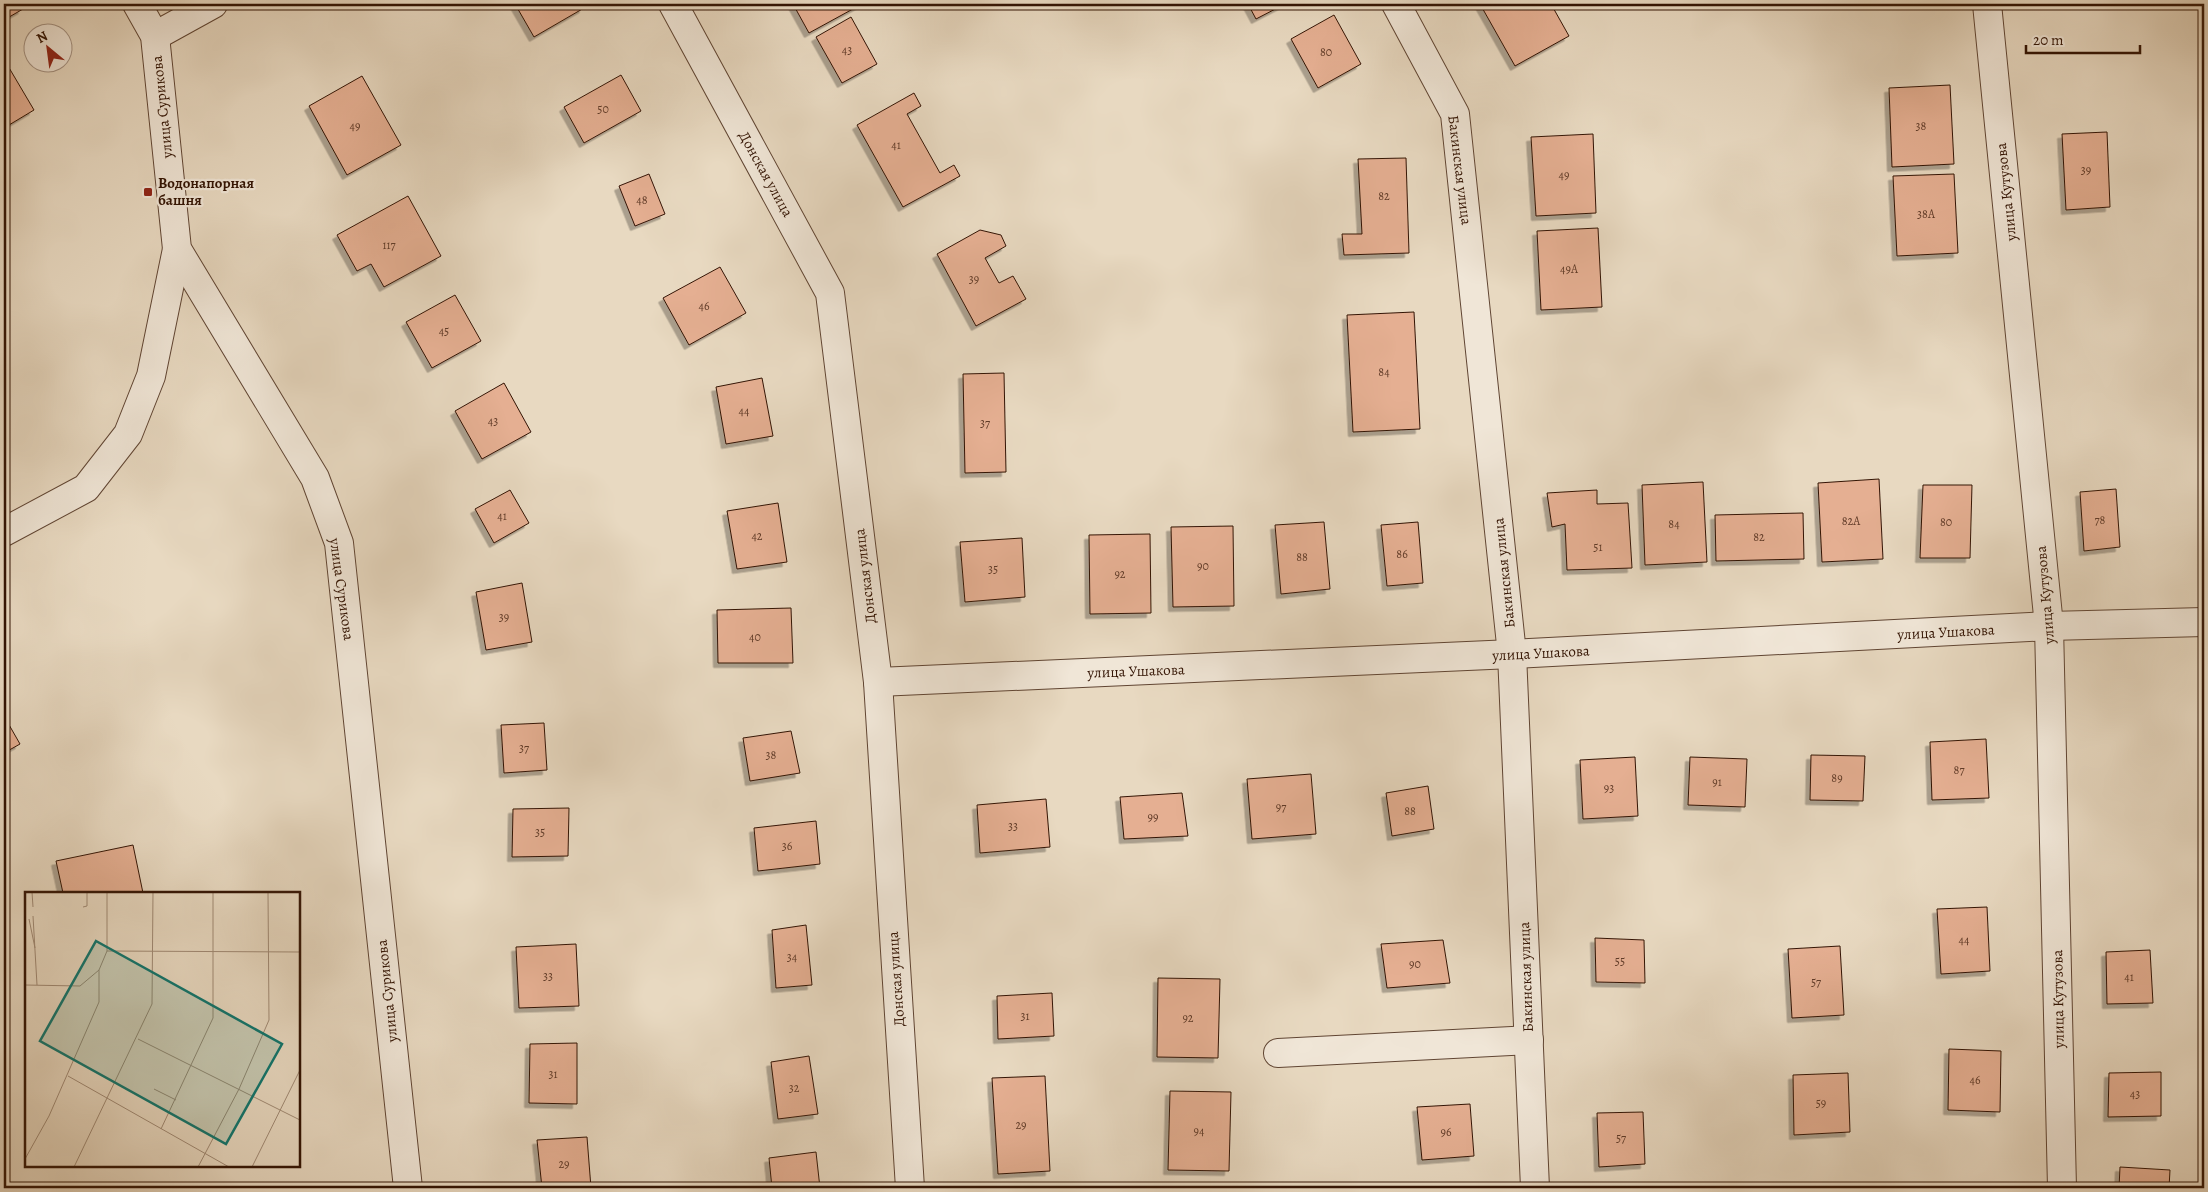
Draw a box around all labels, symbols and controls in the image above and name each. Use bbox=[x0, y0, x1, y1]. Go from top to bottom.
north arrow bbox=[22, 22, 72, 72]
scale bar bbox=[2026, 22, 2139, 54]
text: N bbox=[33, 26, 51, 48]
text: 20 m bbox=[2033, 30, 2064, 50]
house number: 43 bbox=[842, 42, 852, 58]
house number: 80 bbox=[1320, 44, 1332, 60]
street label: улица Сурикова bbox=[147, 55, 177, 160]
house number: 50 bbox=[597, 101, 609, 117]
street label: Бакинская улица bbox=[1443, 114, 1477, 226]
house number: 49 bbox=[350, 118, 360, 134]
house number: 38 bbox=[1916, 118, 1927, 134]
street label: Донская улица bbox=[734, 127, 798, 221]
house number: 41 bbox=[891, 137, 901, 153]
street label: улица Кутузова bbox=[1991, 142, 2021, 243]
house number: 39 bbox=[2081, 162, 2091, 178]
house number: 49 bbox=[1559, 167, 1569, 183]
place label: Водонапорная башня bbox=[158, 173, 254, 210]
marker: Водонапорная башня bbox=[142, 186, 154, 198]
house number: 82 bbox=[1378, 188, 1390, 204]
house number: 48 bbox=[636, 192, 648, 208]
house number: 38А bbox=[1917, 206, 1936, 222]
house number: 117 bbox=[382, 237, 397, 253]
house number: 49А bbox=[1560, 261, 1579, 277]
house number: 39 bbox=[969, 271, 979, 287]
house number: 46 bbox=[699, 298, 710, 314]
house number: 45 bbox=[439, 323, 449, 339]
house number: 84 bbox=[1378, 364, 1390, 380]
house number: 44 bbox=[739, 403, 750, 419]
house number: 43 bbox=[488, 413, 498, 429]
house number: 37 bbox=[980, 415, 991, 431]
house number: 41 bbox=[497, 508, 507, 524]
house number: 78 bbox=[2095, 512, 2106, 528]
house number: 82А bbox=[1842, 513, 1861, 529]
house number: 80 bbox=[1940, 514, 1952, 530]
house number: 84 bbox=[1668, 516, 1680, 532]
street label: Бакинская улица bbox=[1488, 517, 1520, 629]
street label: Донская улица bbox=[849, 527, 881, 625]
house number: 42 bbox=[751, 528, 763, 544]
house number: 82 bbox=[1753, 529, 1765, 545]
street label: улица Сурикова bbox=[325, 536, 359, 642]
house number: 51 bbox=[1593, 539, 1603, 555]
street label: улица Кутузова bbox=[2031, 545, 2059, 646]
house number: 86 bbox=[1396, 546, 1408, 562]
house number: 88 bbox=[1296, 549, 1308, 565]
house number: 90 bbox=[1197, 558, 1209, 574]
house number: 35 bbox=[988, 561, 998, 577]
house number: 92 bbox=[1114, 566, 1126, 582]
house number: 39 bbox=[499, 609, 509, 625]
street label: улица Ушакова bbox=[1896, 619, 1995, 645]
house number: 40 bbox=[749, 629, 761, 645]
street label: улица Ушакова bbox=[1491, 640, 1590, 666]
street label: улица Ушакова bbox=[1086, 659, 1185, 683]
house number: 37 bbox=[519, 740, 530, 756]
house number: 38 bbox=[766, 747, 777, 763]
house number: 87 bbox=[1954, 762, 1965, 778]
house number: 89 bbox=[1831, 770, 1843, 786]
house number: 91 bbox=[1712, 774, 1722, 790]
house number: 93 bbox=[1604, 780, 1614, 796]
house number: 97 bbox=[1276, 799, 1287, 815]
house number: 88 bbox=[1404, 803, 1416, 819]
house number: 99 bbox=[1148, 809, 1158, 825]
house number: 33 bbox=[1008, 818, 1018, 834]
house number: 35 bbox=[535, 824, 545, 840]
house number: 36 bbox=[782, 838, 793, 854]
inset map bbox=[25, 892, 300, 1167]
street label: Бакинская улица bbox=[1514, 921, 1538, 1033]
street label: Донская улица bbox=[883, 931, 909, 1027]
house number: 44 bbox=[1959, 932, 1970, 948]
street label: улица Сурикова bbox=[372, 939, 402, 1044]
house number: 34 bbox=[787, 949, 798, 965]
street label: улица Кутузова bbox=[2047, 949, 2069, 1050]
house number: 55 bbox=[1615, 953, 1625, 969]
house number: 90 bbox=[1409, 956, 1421, 972]
house number: 33 bbox=[543, 968, 553, 984]
house number: 41 bbox=[2124, 969, 2134, 985]
house number: 57 bbox=[1811, 974, 1822, 990]
house number: 31 bbox=[1020, 1008, 1030, 1024]
house number: 92 bbox=[1182, 1010, 1194, 1026]
house number: 31 bbox=[548, 1066, 558, 1082]
house number: 46 bbox=[1970, 1072, 1981, 1088]
house number: 32 bbox=[789, 1080, 800, 1096]
house number: 43 bbox=[2130, 1086, 2140, 1102]
house number: 59 bbox=[1816, 1095, 1826, 1111]
house number: 29 bbox=[1015, 1117, 1027, 1133]
house number: 94 bbox=[1194, 1123, 1205, 1139]
house number: 96 bbox=[1440, 1124, 1452, 1140]
house number: 57 bbox=[1616, 1130, 1627, 1146]
house number: 29 bbox=[558, 1156, 570, 1172]

